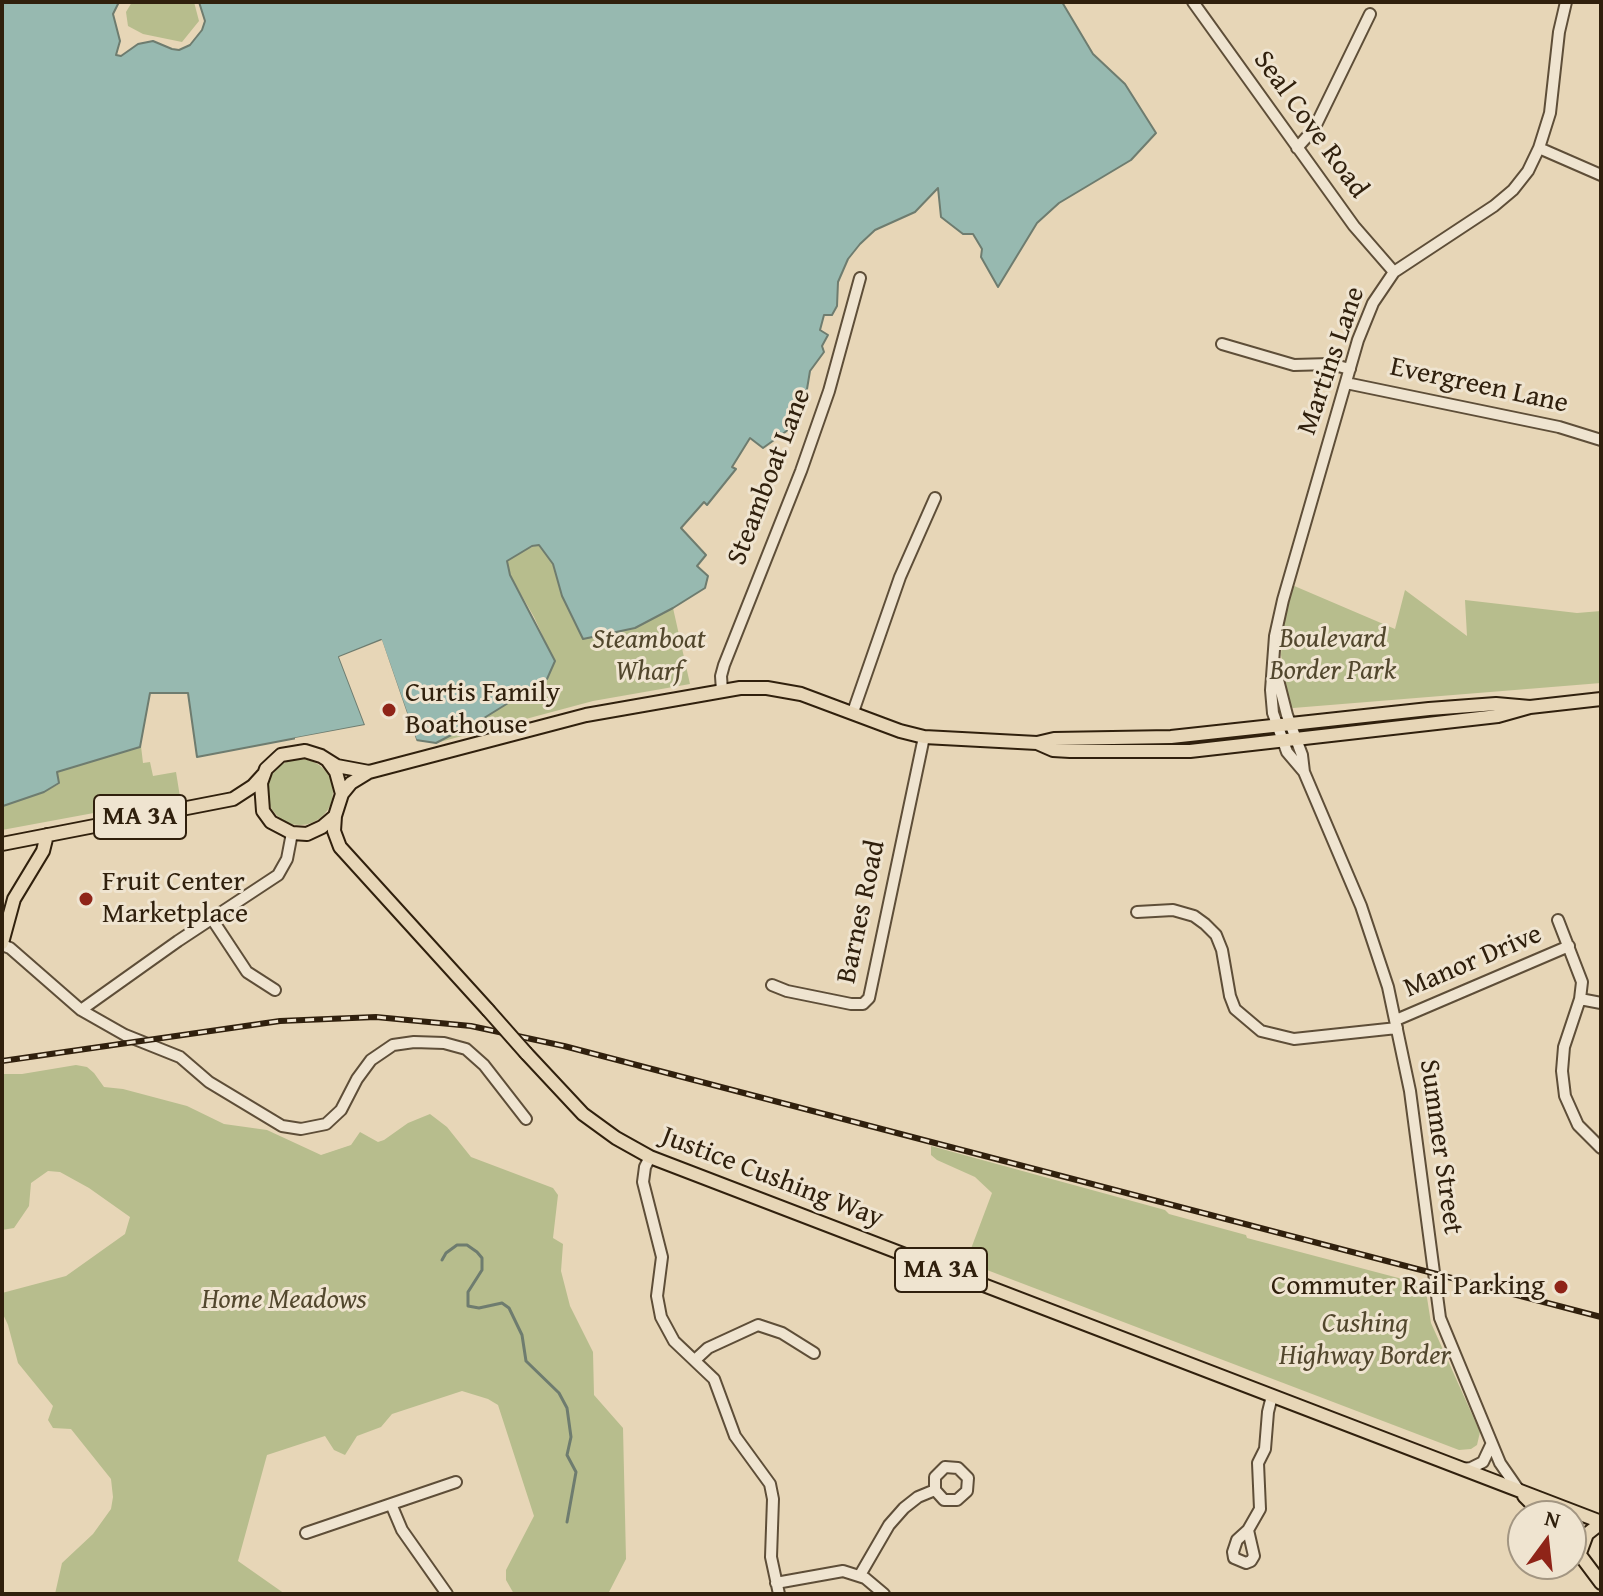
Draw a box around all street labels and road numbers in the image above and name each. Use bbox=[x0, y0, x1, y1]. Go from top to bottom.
street label: Seal Cove Road bbox=[1245, 45, 1375, 205]
street label: Martins Lane bbox=[1291, 283, 1373, 439]
street label: Evergreen Lane bbox=[1387, 351, 1571, 421]
street label: Steamboat Lane bbox=[721, 384, 819, 570]
road number: MA 3A bbox=[94, 795, 186, 839]
street label: Barnes Road bbox=[830, 837, 894, 987]
street label: Manor Drive bbox=[1399, 918, 1547, 1006]
street label: Summer Street bbox=[1411, 1057, 1469, 1237]
street label: Justice Cushing Way bbox=[656, 1120, 888, 1236]
road number: MA 3A bbox=[895, 1248, 987, 1292]

